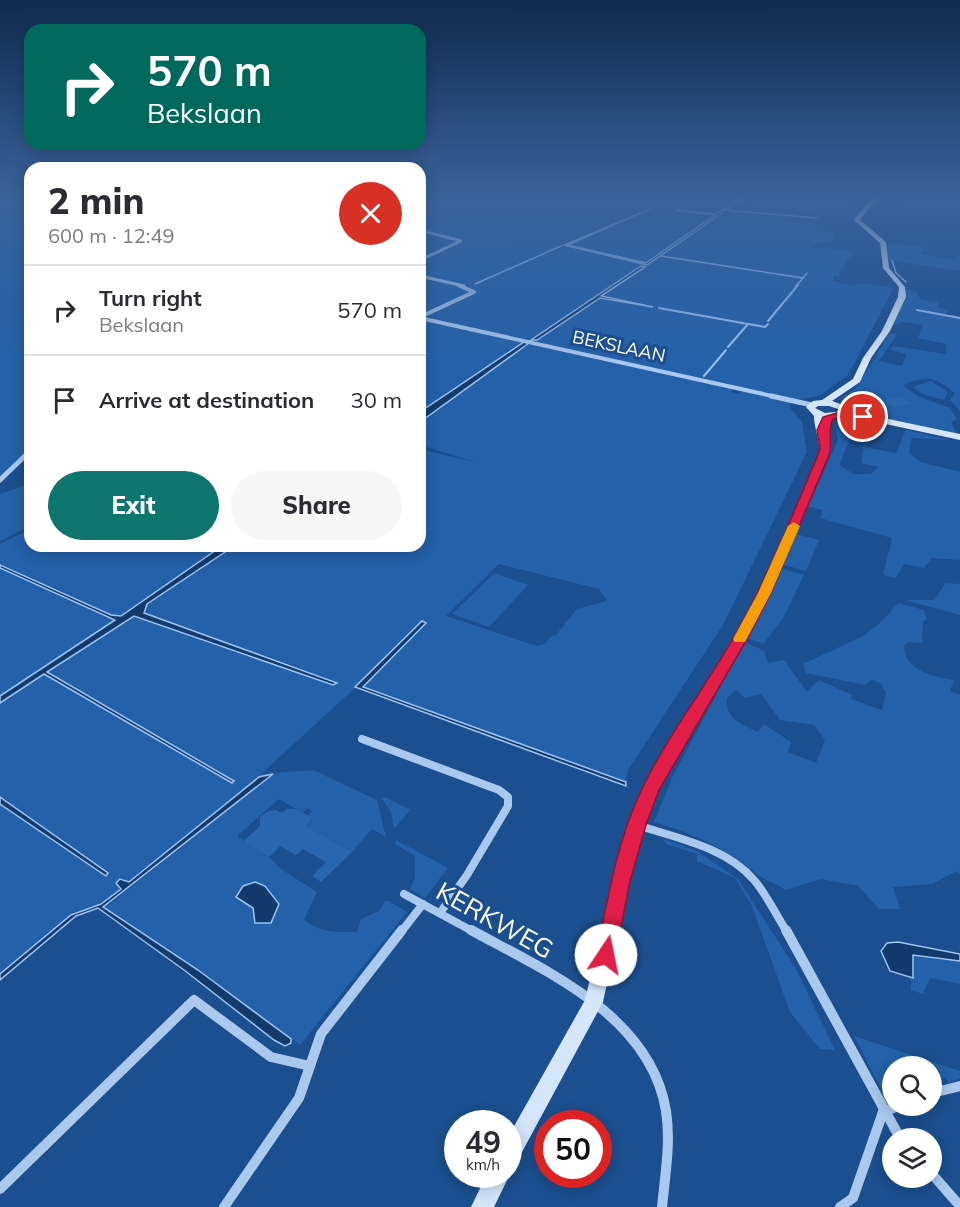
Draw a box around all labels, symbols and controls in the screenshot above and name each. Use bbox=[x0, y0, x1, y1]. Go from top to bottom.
text: 570 m bbox=[147, 44, 272, 97]
icon: right bbox=[48, 48, 126, 126]
text: Bekslaan bbox=[147, 96, 262, 130]
text: 2 min bbox=[48, 178, 144, 223]
button: close bbox=[339, 182, 402, 245]
text: 600 m · 12:49 bbox=[48, 223, 174, 248]
text: Turn right bbox=[99, 284, 202, 312]
icon: right bbox=[48, 294, 81, 327]
text: 570 m bbox=[337, 296, 402, 324]
text: Bekslaan bbox=[99, 312, 184, 337]
street label: BEKSLAAN bbox=[570, 325, 668, 367]
icon: arrive bbox=[48, 384, 81, 417]
text: Arrive at destination bbox=[99, 386, 314, 414]
text: 30 m bbox=[351, 386, 402, 414]
pin bbox=[837, 391, 888, 442]
icon: arrive bbox=[846, 400, 879, 433]
button: Exit bbox=[48, 471, 219, 540]
button: Share bbox=[231, 471, 402, 540]
street label: KERKWEG bbox=[431, 874, 559, 966]
position arrow bbox=[574, 923, 638, 987]
map controls bbox=[882, 1056, 942, 1188]
button: search bbox=[882, 1056, 942, 1116]
speed limit sign: 50 bbox=[534, 1110, 612, 1188]
text: 49 bbox=[465, 1123, 501, 1161]
button: layers bbox=[882, 1128, 942, 1188]
text: km/h bbox=[466, 1155, 500, 1174]

